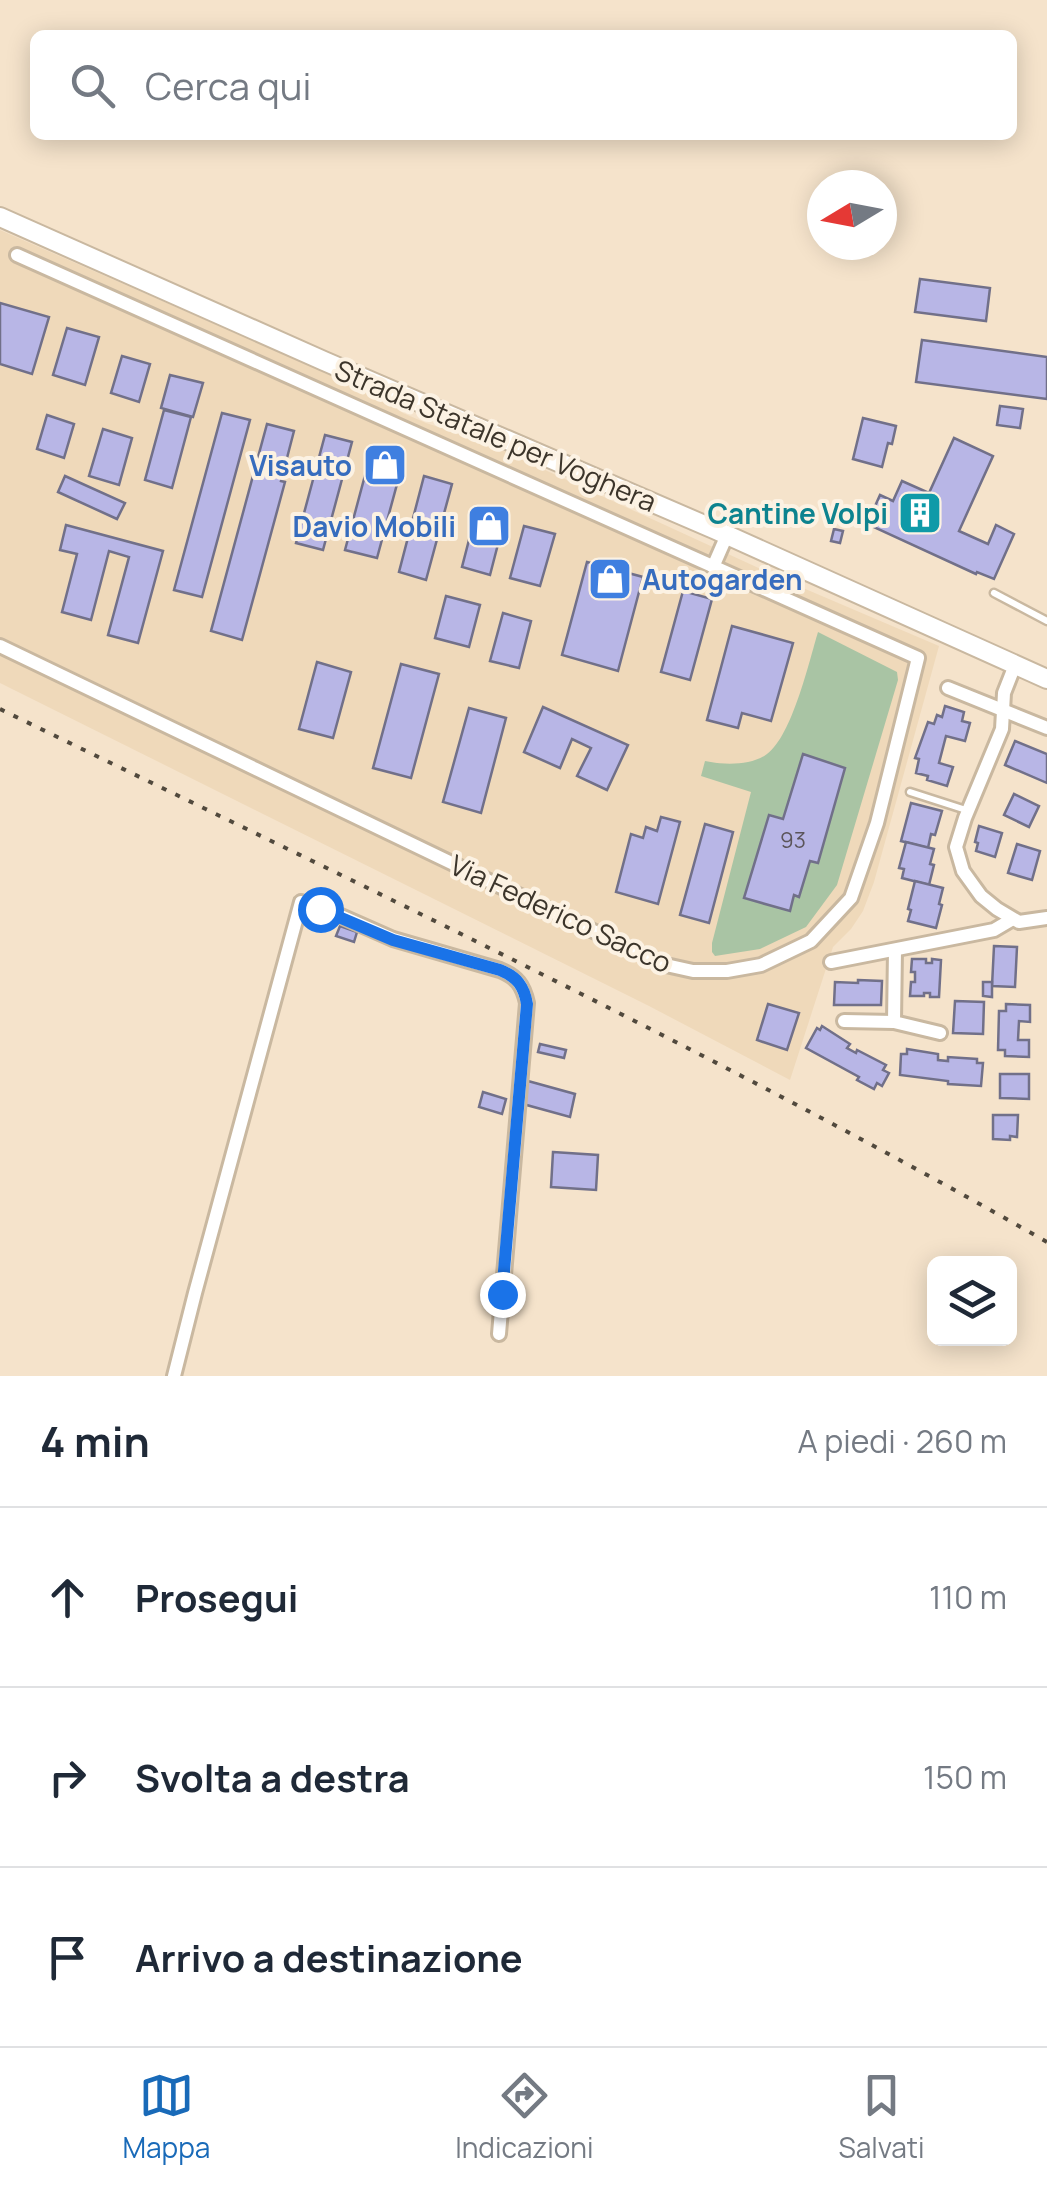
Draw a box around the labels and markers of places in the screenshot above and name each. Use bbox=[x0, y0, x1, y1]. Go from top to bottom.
shop icon: Visauto bbox=[362, 442, 408, 488]
place label: Visauto bbox=[249, 446, 352, 484]
building icon: Cantine Volpi bbox=[897, 490, 943, 536]
place label: Cantine Volpi bbox=[707, 494, 888, 532]
shop icon: Davio Mobili bbox=[466, 503, 512, 549]
place label: Davio Mobili bbox=[293, 507, 456, 545]
shop icon: Autogarden bbox=[587, 556, 633, 602]
place label: Autogarden bbox=[642, 560, 802, 598]

